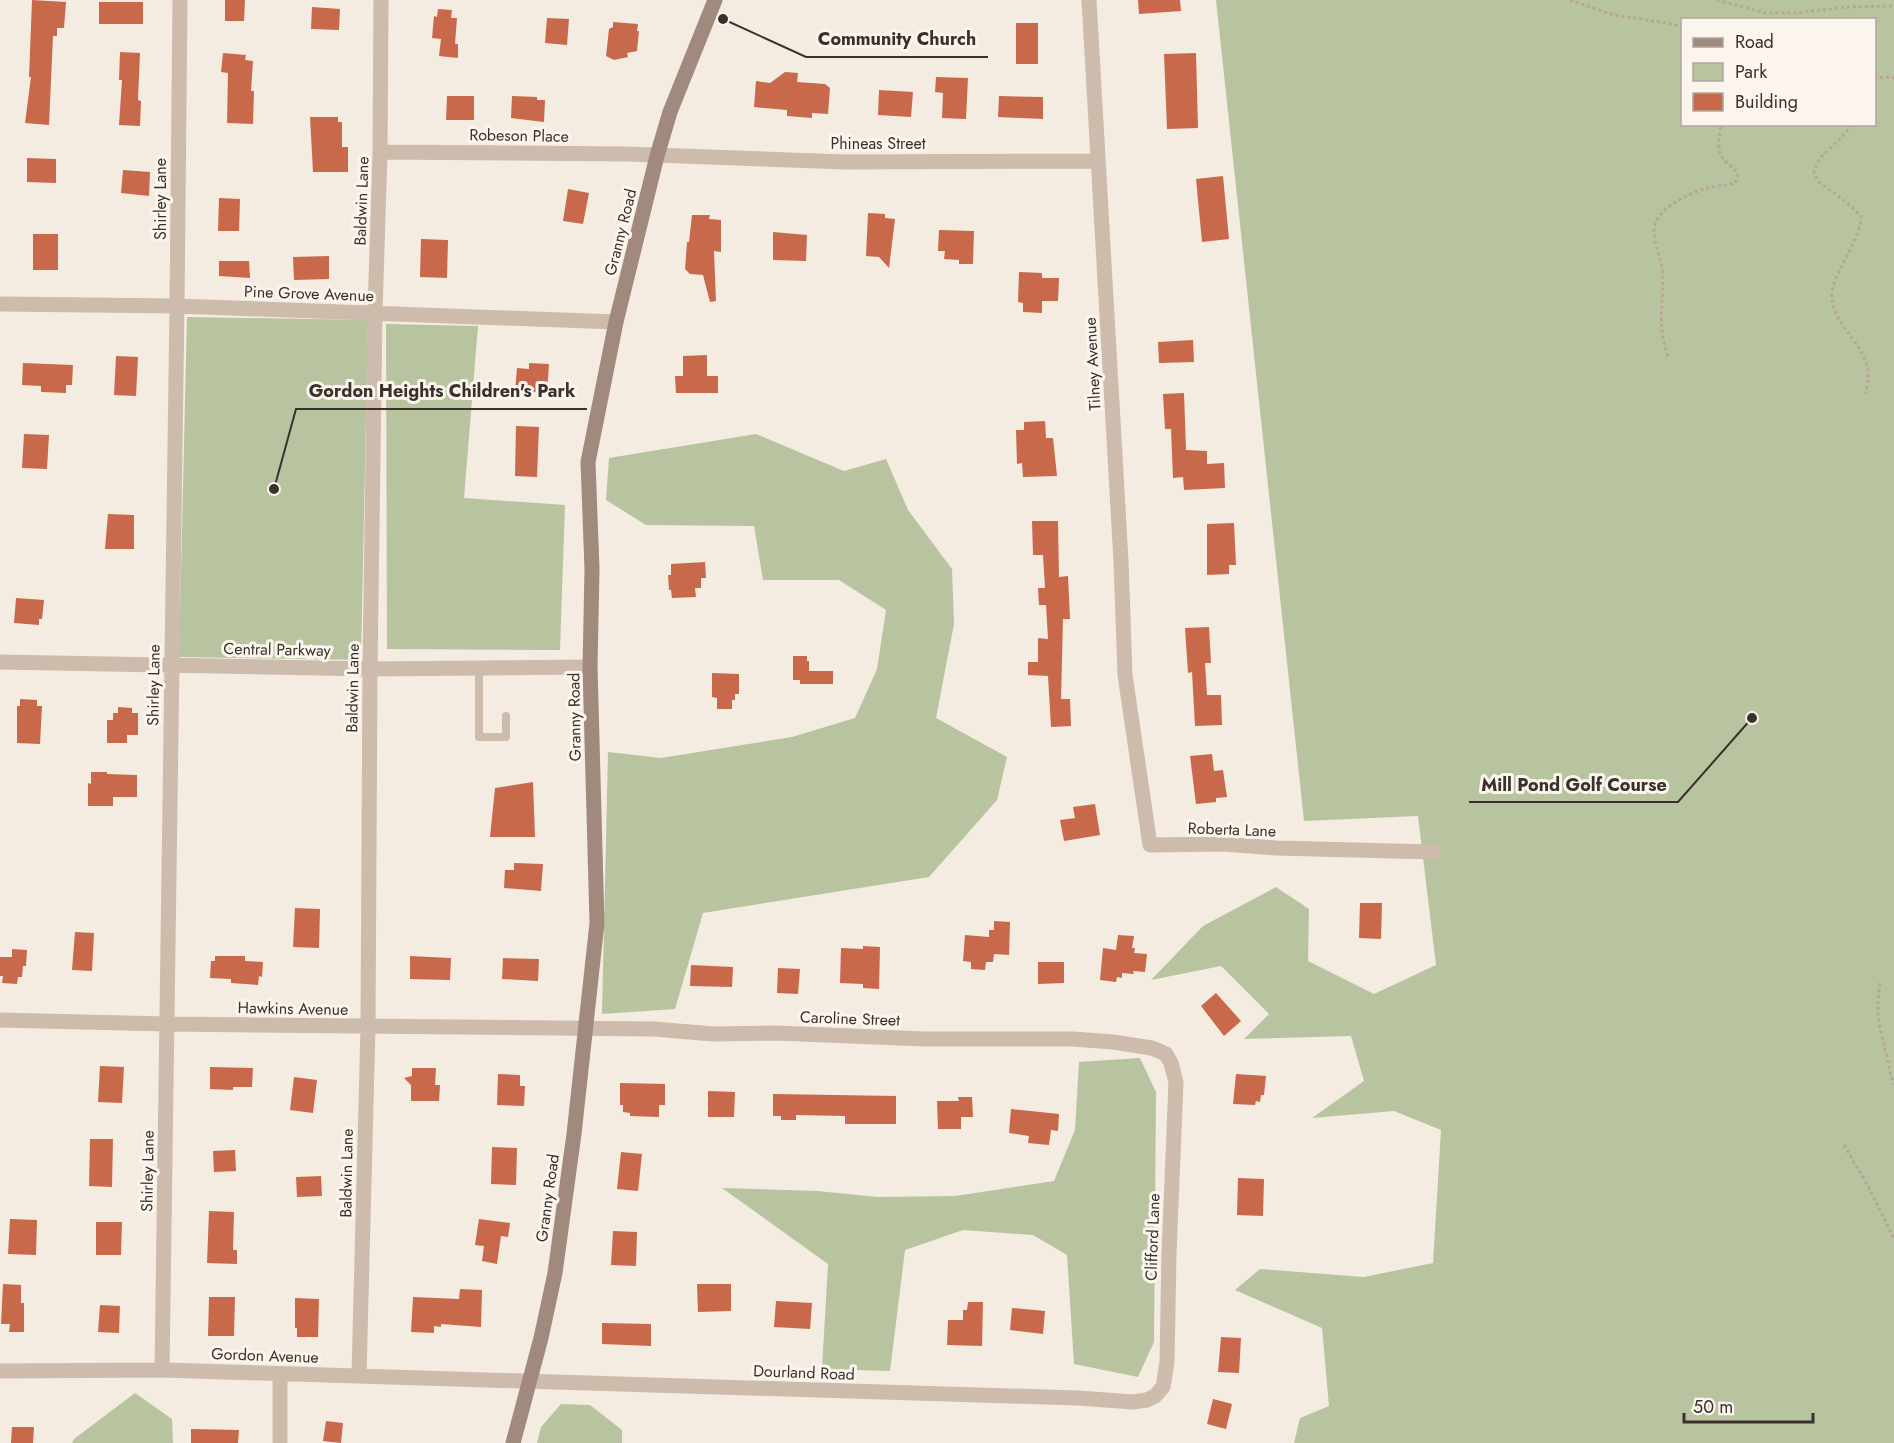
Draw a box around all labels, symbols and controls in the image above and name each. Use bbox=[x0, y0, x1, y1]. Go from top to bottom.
legend bbox=[1681, 18, 1876, 126]
callout: Community Church bbox=[806, 21, 988, 57]
text: Community Church bbox=[818, 26, 976, 52]
text: Road bbox=[1735, 29, 1774, 55]
text: Park bbox=[1735, 59, 1767, 85]
text: Building bbox=[1735, 89, 1798, 115]
street label: Robeson Place bbox=[469, 123, 569, 148]
street label: Phineas Street bbox=[830, 132, 926, 155]
street label: Baldwin Lane bbox=[348, 156, 375, 246]
street label: Shirley Lane bbox=[149, 158, 172, 240]
street label: Granny Road bbox=[599, 186, 642, 278]
street label: Pine Grove Avenue bbox=[244, 280, 374, 307]
street label: Tilney Avenue bbox=[1079, 317, 1106, 411]
callout: Gordon Heights Children's Park bbox=[296, 373, 587, 409]
text: Gordon Heights Children's Park bbox=[309, 378, 576, 404]
street label: Central Parkway bbox=[223, 637, 332, 662]
street label: Baldwin Lane bbox=[340, 643, 365, 733]
street label: Shirley Lane bbox=[141, 644, 166, 726]
street label: Granny Road bbox=[562, 672, 587, 762]
callout: Mill Pond Golf Course bbox=[1469, 766, 1678, 802]
text: Mill Pond Golf Course bbox=[1481, 772, 1667, 798]
street label: Roberta Lane bbox=[1187, 816, 1277, 843]
street label: Hawkins Avenue bbox=[237, 996, 348, 1021]
street label: Caroline Street bbox=[800, 1005, 901, 1032]
street label: Baldwin Lane bbox=[334, 1128, 359, 1218]
street label: Shirley Lane bbox=[135, 1130, 160, 1212]
street label: Granny Road bbox=[530, 1153, 565, 1244]
street label: Clifford Lane bbox=[1139, 1193, 1166, 1281]
street label: Gordon Avenue bbox=[211, 1342, 319, 1369]
street label: Dourland Road bbox=[753, 1359, 855, 1386]
scale bar bbox=[1684, 1386, 1813, 1424]
text: 50 m bbox=[1693, 1394, 1733, 1420]

